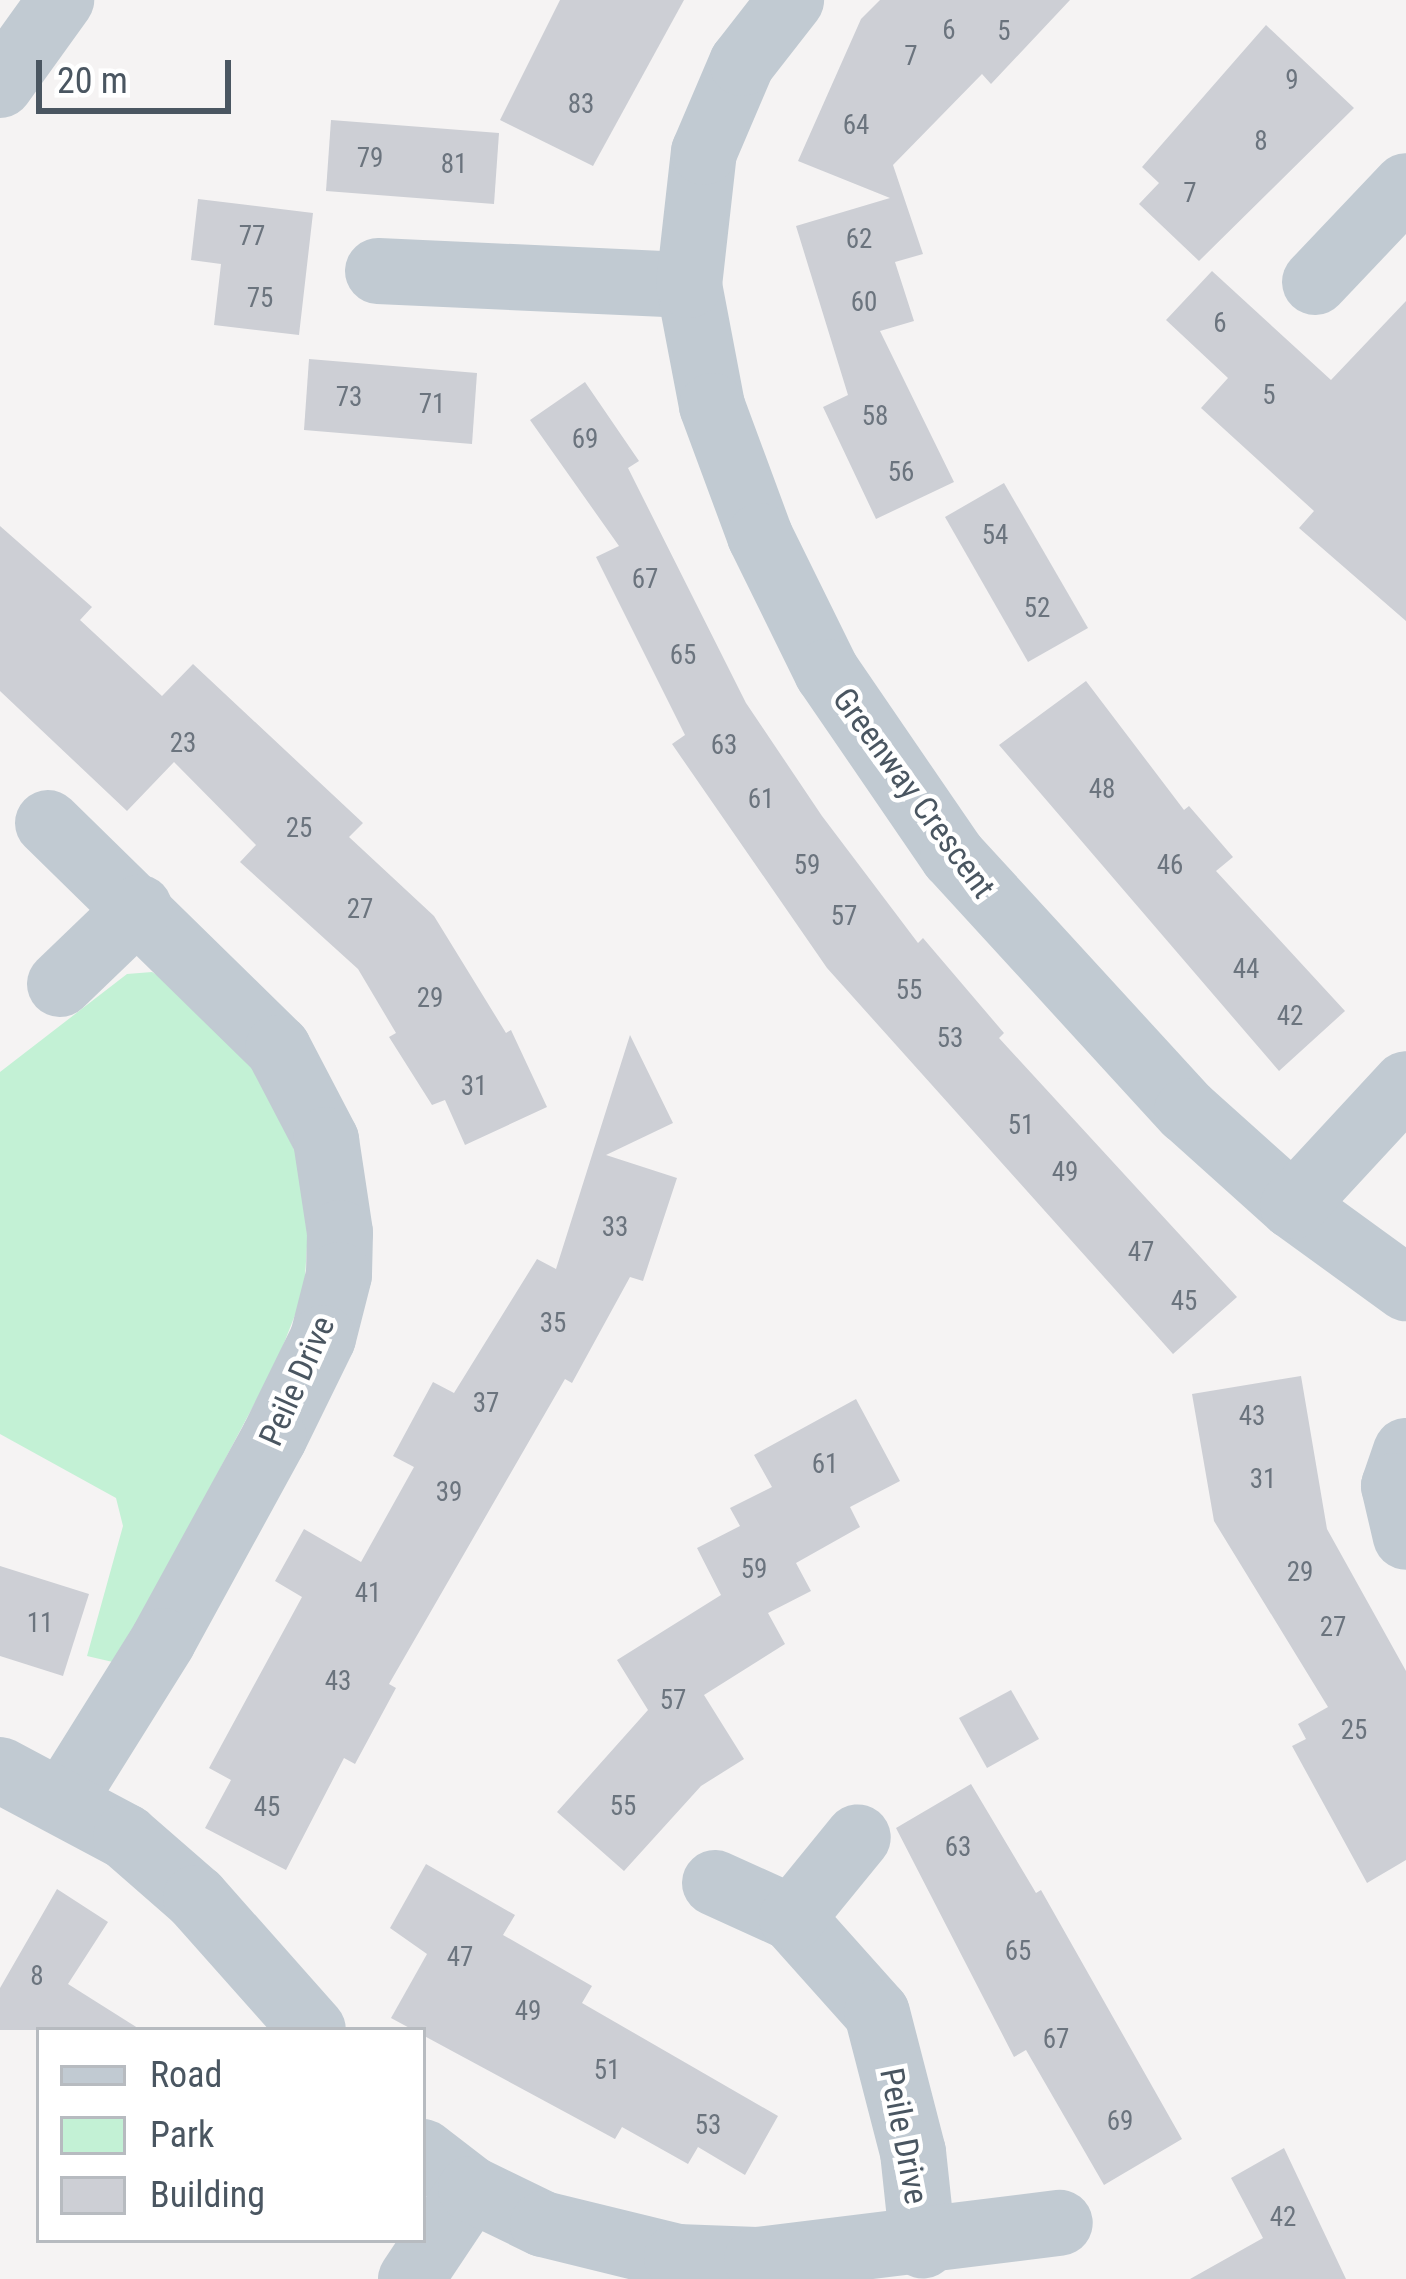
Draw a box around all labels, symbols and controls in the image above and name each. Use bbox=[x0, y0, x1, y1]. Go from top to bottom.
house number: 6 bbox=[942, 15, 956, 47]
house number: 5 bbox=[997, 16, 1011, 48]
scale bar bbox=[42, 36, 237, 110]
house number: 7 bbox=[904, 41, 918, 73]
text: 20 m bbox=[57, 60, 128, 102]
house number: 9 bbox=[1285, 65, 1299, 97]
house number: 83 bbox=[568, 89, 594, 121]
house number: 64 bbox=[843, 110, 869, 142]
house number: 8 bbox=[1254, 126, 1268, 158]
house number: 79 bbox=[357, 143, 383, 175]
house number: 81 bbox=[441, 149, 467, 181]
house number: 7 bbox=[1183, 178, 1197, 210]
house number: 77 bbox=[239, 221, 265, 253]
house number: 62 bbox=[846, 224, 872, 256]
house number: 75 bbox=[247, 283, 273, 315]
house number: 60 bbox=[851, 287, 877, 319]
house number: 6 bbox=[1213, 308, 1227, 340]
house number: 5 bbox=[1262, 380, 1276, 412]
house number: 73 bbox=[336, 382, 362, 414]
house number: 71 bbox=[419, 389, 445, 421]
house number: 58 bbox=[862, 401, 888, 433]
house number: 69 bbox=[572, 424, 598, 456]
house number: 56 bbox=[888, 457, 914, 489]
house number: 54 bbox=[982, 520, 1008, 552]
house number: 67 bbox=[632, 564, 658, 596]
house number: 52 bbox=[1024, 593, 1050, 625]
house number: 65 bbox=[670, 640, 696, 672]
street label: Greenway Crescent bbox=[825, 680, 1003, 906]
house number: 23 bbox=[170, 728, 196, 760]
house number: 63 bbox=[711, 730, 737, 762]
house number: 48 bbox=[1089, 774, 1115, 806]
house number: 61 bbox=[748, 784, 774, 816]
house number: 25 bbox=[286, 813, 312, 845]
house number: 59 bbox=[794, 850, 820, 882]
house number: 46 bbox=[1157, 850, 1183, 882]
house number: 27 bbox=[347, 894, 373, 926]
house number: 57 bbox=[831, 901, 857, 933]
house number: 44 bbox=[1233, 954, 1259, 986]
house number: 55 bbox=[896, 975, 922, 1007]
house number: 29 bbox=[417, 983, 443, 1015]
house number: 42 bbox=[1277, 1001, 1303, 1033]
house number: 53 bbox=[937, 1023, 963, 1055]
house number: 31 bbox=[461, 1071, 487, 1103]
house number: 51 bbox=[1008, 1110, 1034, 1142]
house number: 49 bbox=[1052, 1157, 1078, 1189]
house number: 33 bbox=[602, 1212, 628, 1244]
house number: 47 bbox=[1128, 1237, 1154, 1269]
house number: 45 bbox=[1171, 1286, 1197, 1318]
house number: 35 bbox=[540, 1308, 566, 1340]
street label: Peile Drive bbox=[251, 1310, 343, 1452]
house number: 37 bbox=[473, 1388, 499, 1420]
house number: 43 bbox=[1239, 1401, 1265, 1433]
house number: 61 bbox=[812, 1449, 838, 1481]
house number: 31 bbox=[1250, 1464, 1276, 1496]
house number: 39 bbox=[436, 1477, 462, 1509]
house number: 59 bbox=[741, 1554, 767, 1586]
house number: 29 bbox=[1287, 1557, 1313, 1589]
house number: 41 bbox=[355, 1578, 381, 1610]
house number: 11 bbox=[27, 1608, 53, 1640]
house number: 27 bbox=[1320, 1612, 1346, 1644]
house number: 43 bbox=[325, 1666, 351, 1698]
house number: 57 bbox=[660, 1685, 686, 1717]
house number: 25 bbox=[1341, 1715, 1367, 1747]
house number: 55 bbox=[610, 1791, 636, 1823]
house number: 45 bbox=[254, 1792, 280, 1824]
house number: 63 bbox=[945, 1832, 971, 1864]
house number: 65 bbox=[1005, 1936, 1031, 1968]
house number: 47 bbox=[447, 1942, 473, 1974]
house number: 8 bbox=[30, 1961, 44, 1993]
house number: 49 bbox=[515, 1996, 541, 2028]
house number: 67 bbox=[1043, 2024, 1069, 2056]
legend bbox=[36, 2027, 426, 2243]
text: Road bbox=[150, 2054, 222, 2096]
house number: 51 bbox=[594, 2055, 620, 2087]
street label: Peile Drive bbox=[871, 2065, 937, 2207]
house number: 69 bbox=[1107, 2106, 1133, 2138]
house number: 53 bbox=[695, 2110, 721, 2142]
text: Park bbox=[150, 2114, 214, 2156]
text: Building bbox=[150, 2174, 265, 2216]
house number: 42 bbox=[1270, 2202, 1296, 2234]

